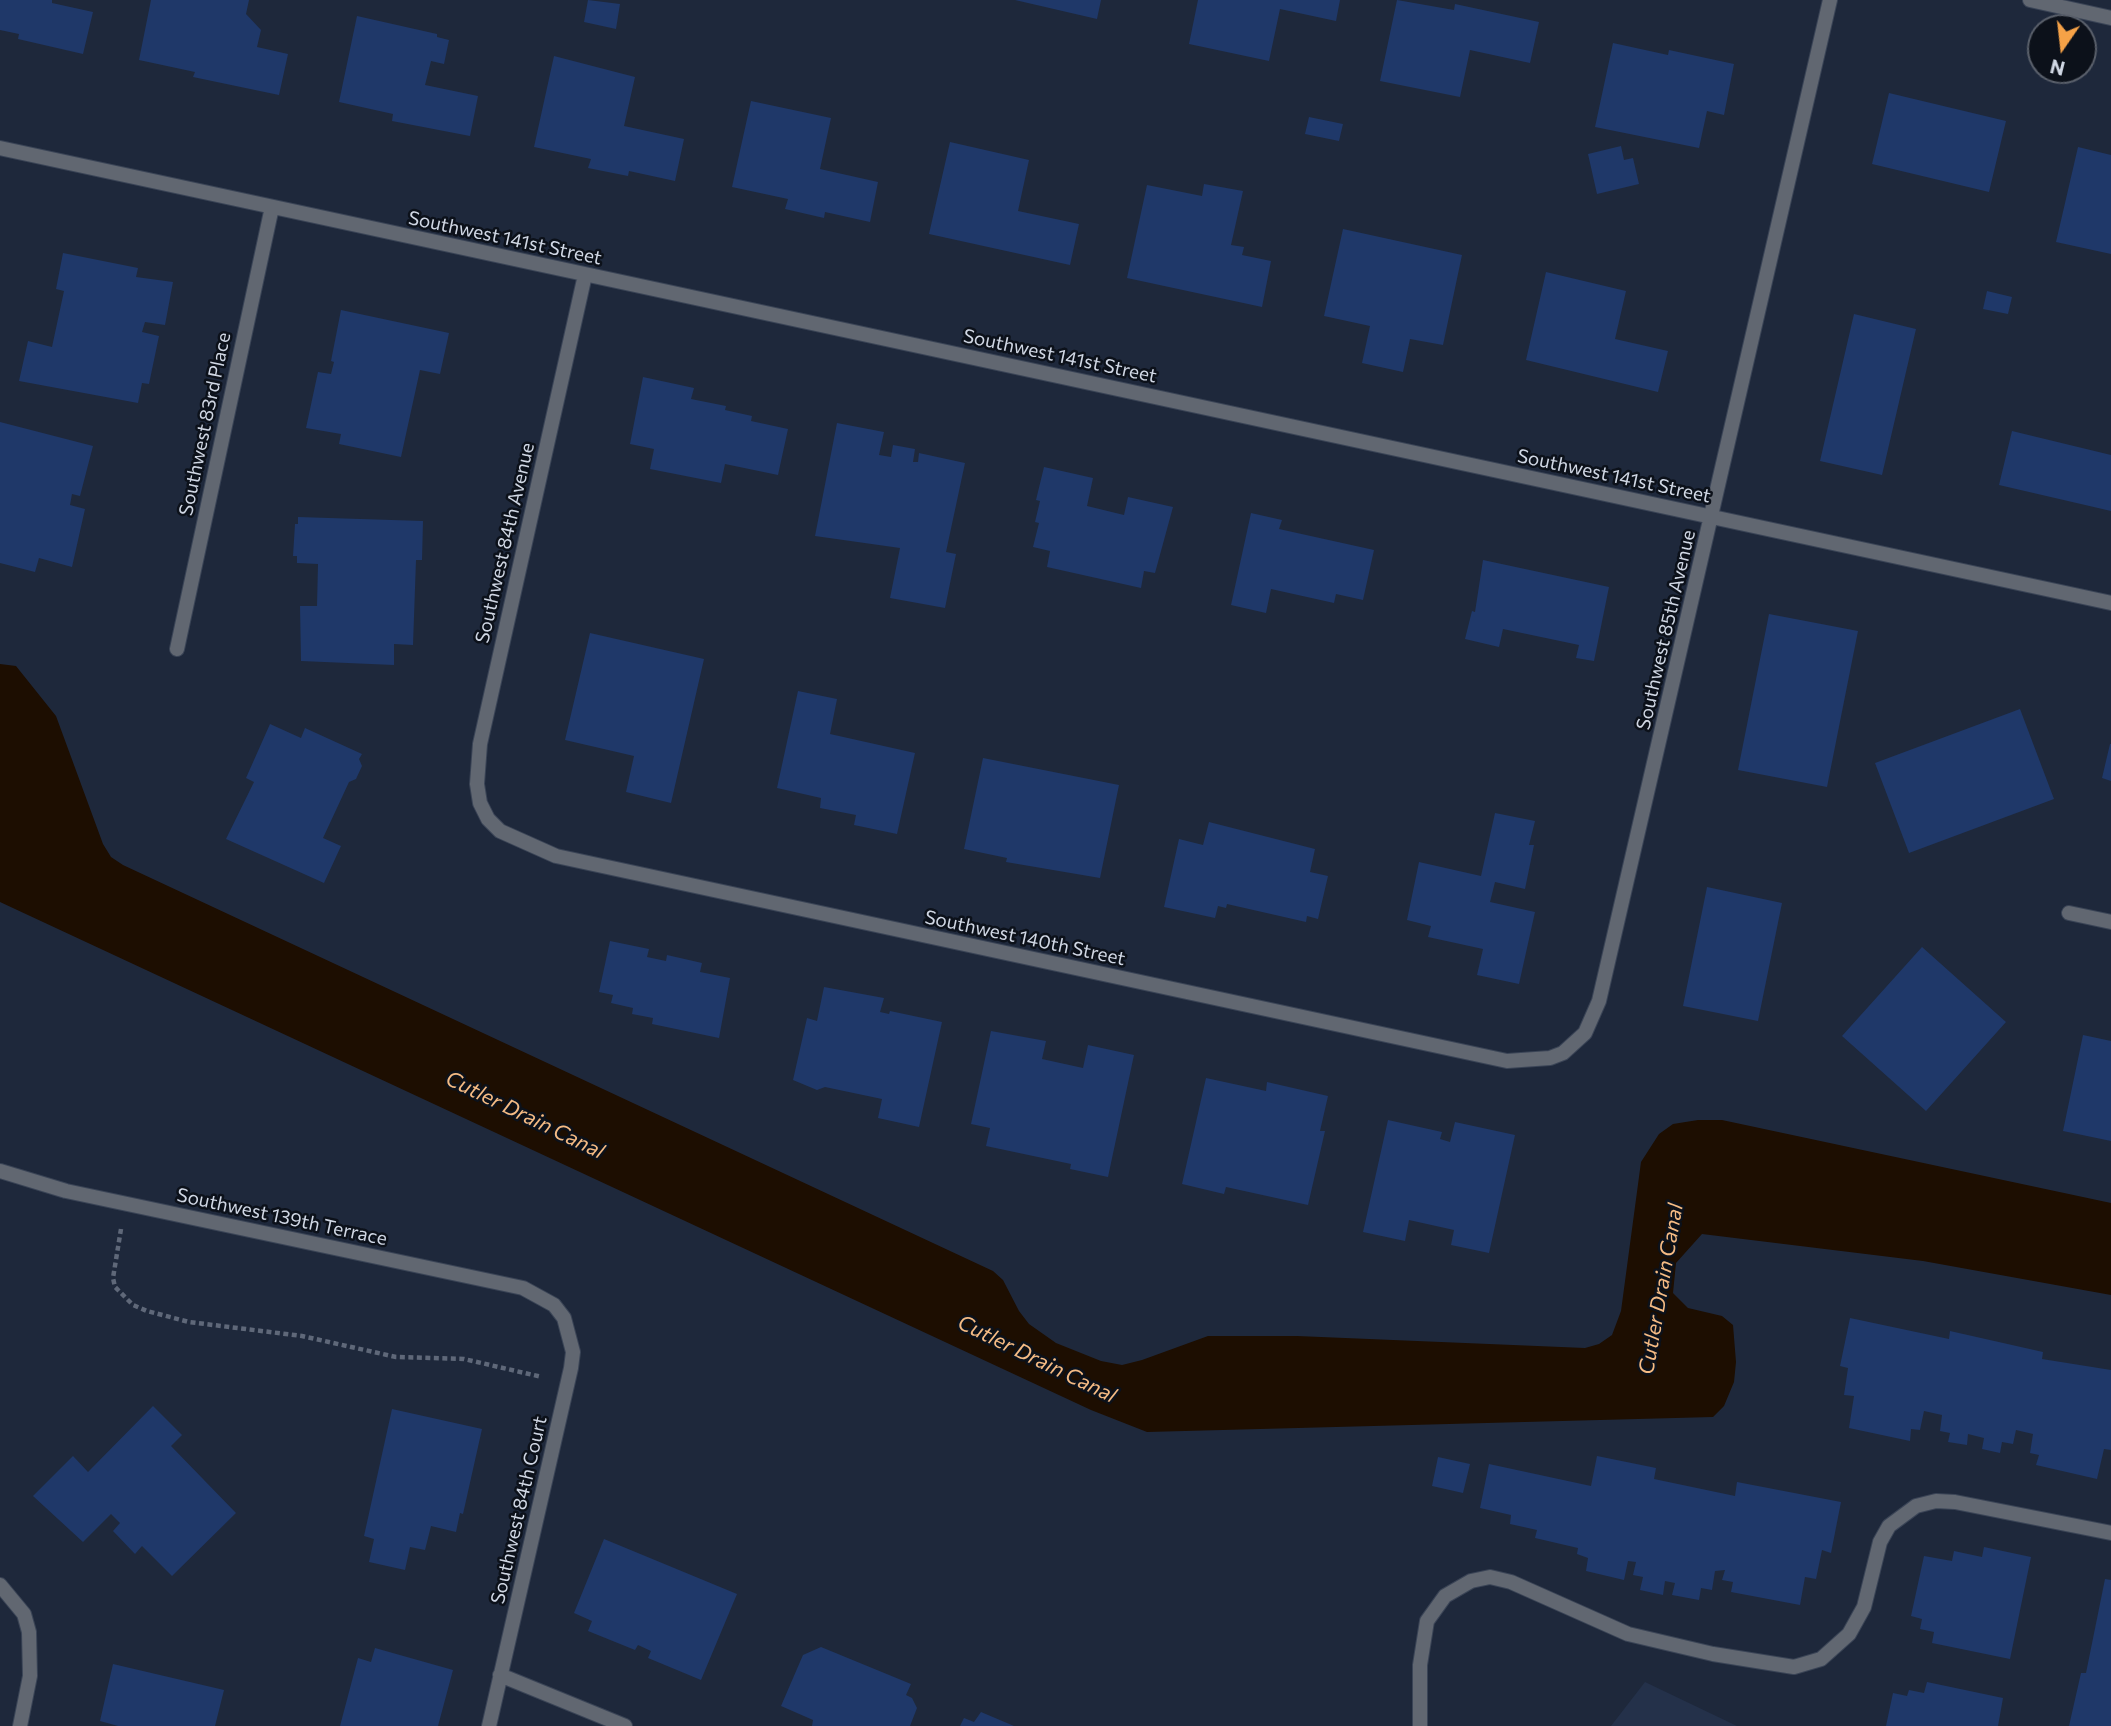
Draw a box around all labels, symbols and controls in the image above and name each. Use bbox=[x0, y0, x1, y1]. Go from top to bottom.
north arrow bbox=[2027, 14, 2097, 84]
text: N bbox=[2048, 55, 2067, 81]
street label: Southwest 141st Street bbox=[406, 206, 604, 270]
street label: Southwest 141st Street bbox=[961, 324, 1159, 388]
street label: Southwest 83rd Place bbox=[174, 330, 236, 518]
street label: Southwest 84th Avenue bbox=[471, 441, 539, 645]
street label: Southwest 141st Street bbox=[1515, 444, 1713, 508]
street label: Southwest 85th Avenue bbox=[1632, 528, 1700, 732]
street label: Southwest 140th Street bbox=[923, 906, 1127, 970]
water label: Cutler Drain Canal bbox=[442, 1066, 608, 1164]
street label: Southwest 139th Terrace bbox=[175, 1184, 389, 1250]
water label: Cutler Drain Canal bbox=[1634, 1201, 1688, 1377]
water label: Cutler Drain Canal bbox=[954, 1310, 1120, 1408]
street label: Southwest 84th Court bbox=[486, 1414, 552, 1606]

